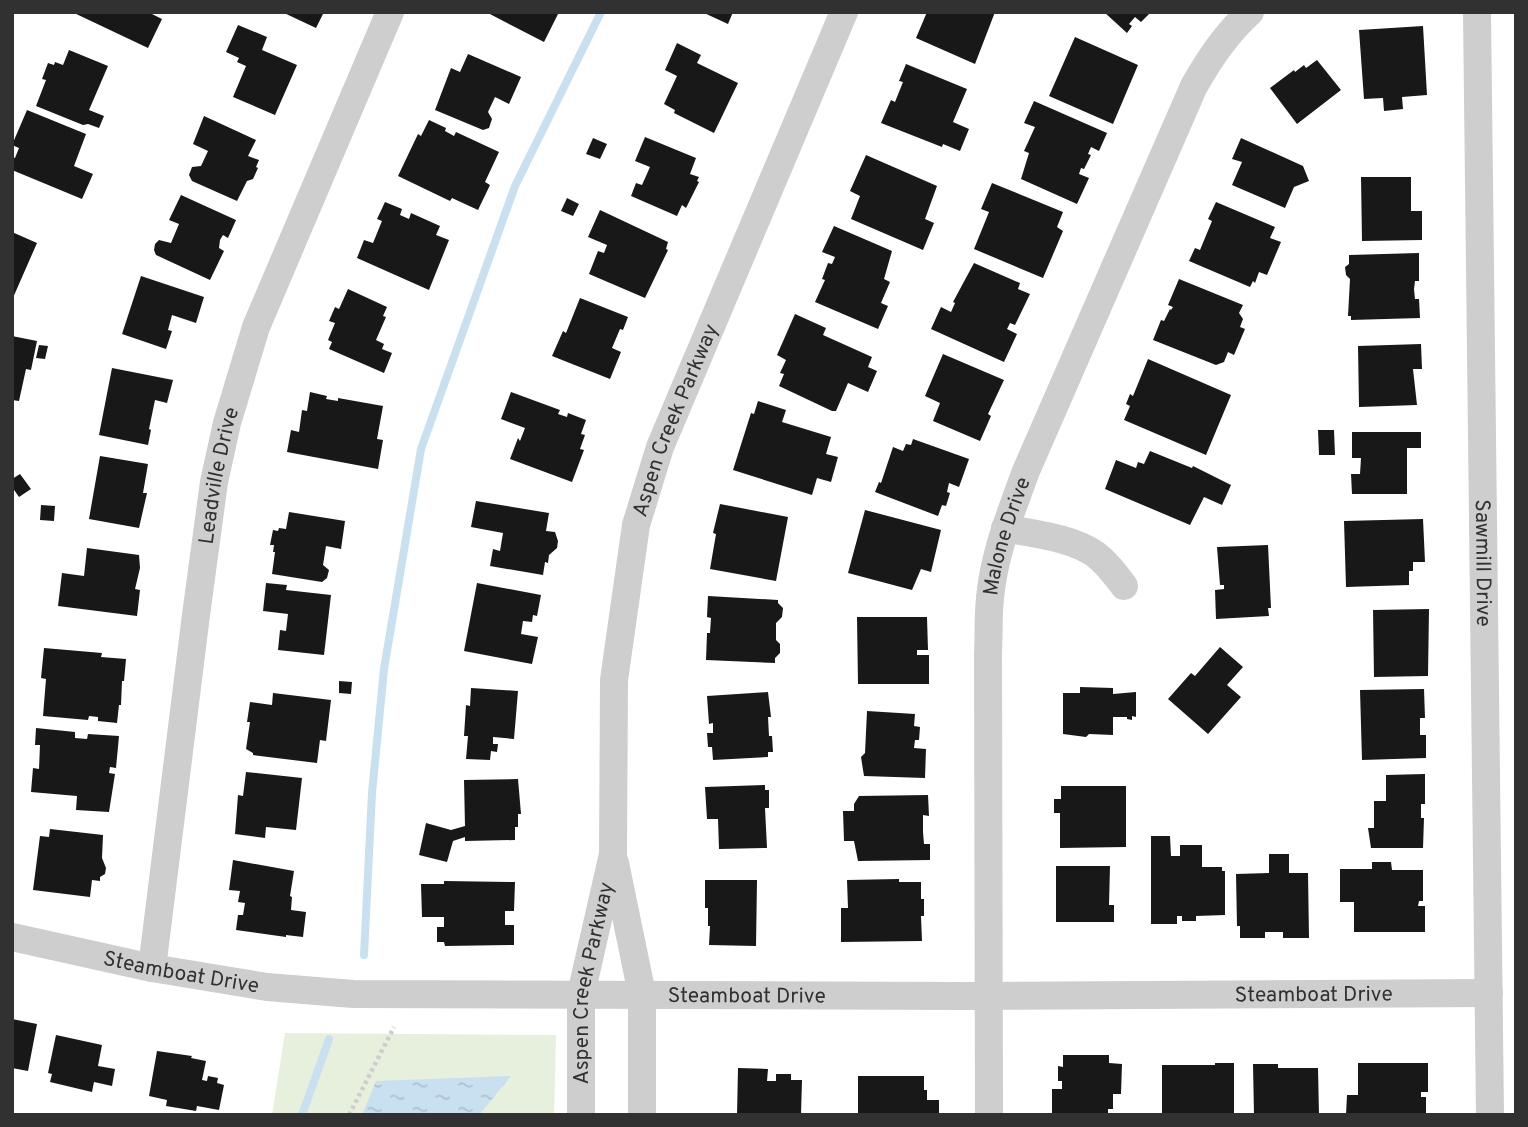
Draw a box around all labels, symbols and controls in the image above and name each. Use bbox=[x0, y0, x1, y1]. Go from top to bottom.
street label: Aspen Creek Parkway bbox=[627, 320, 725, 520]
street label: Leadville Drive bbox=[194, 404, 246, 546]
street label: Malone Drive bbox=[978, 473, 1038, 597]
street label: Sawmill Drive bbox=[1468, 499, 1496, 627]
street label: Aspen Creek Parkway bbox=[568, 880, 621, 1084]
street label: Steamboat Drive bbox=[101, 946, 261, 1001]
street label: Steamboat Drive bbox=[1235, 982, 1393, 1009]
street label: Steamboat Drive bbox=[668, 983, 826, 1011]

